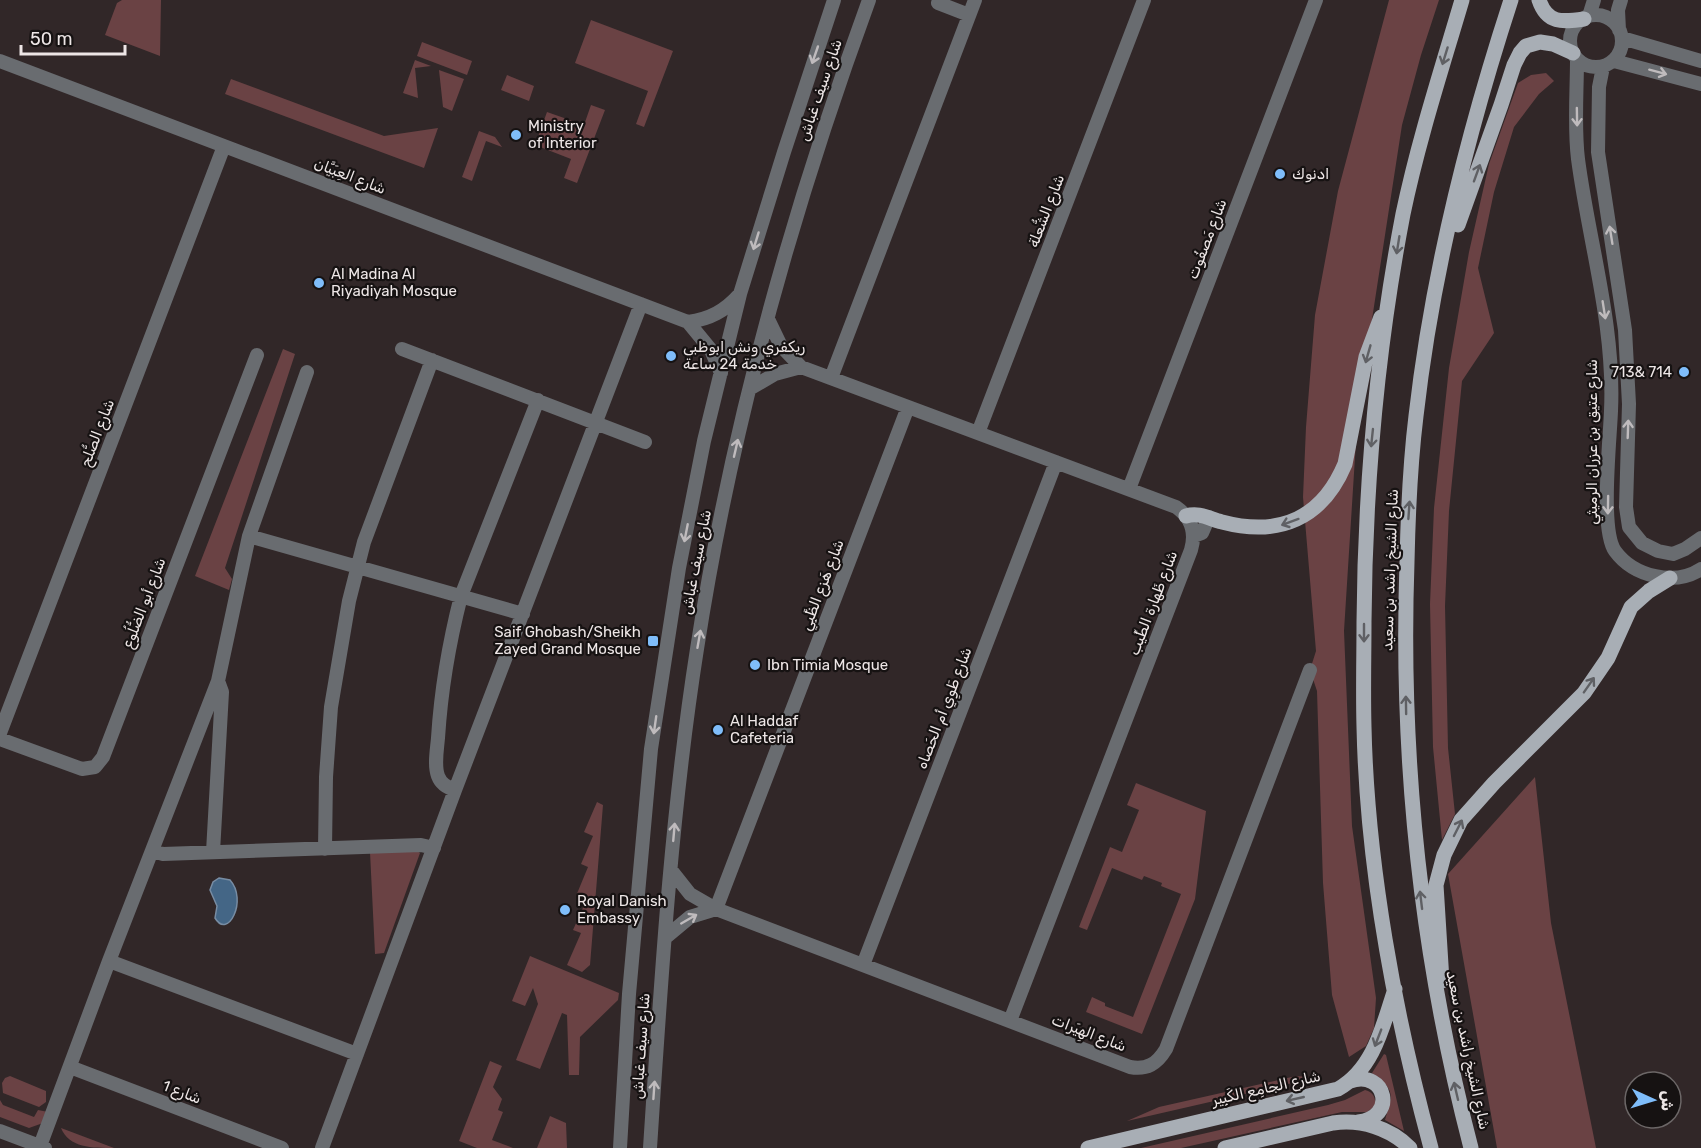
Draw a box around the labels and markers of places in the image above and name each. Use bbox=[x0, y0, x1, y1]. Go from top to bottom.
place label: Ministry of Interior bbox=[528, 117, 597, 152]
marker: Ministry of Interior bbox=[509, 128, 523, 142]
place label: ادنوك bbox=[1292, 165, 1329, 183]
marker: ادنوك bbox=[1273, 167, 1287, 181]
place label: Al Madina Al Riyadiyah Mosque bbox=[331, 265, 457, 300]
marker: Al Madina Al Riyadiyah Mosque bbox=[312, 276, 326, 290]
place label: ريكفري ونش ابوظبي خدمة 24 ساعة bbox=[683, 338, 805, 373]
marker: ريكفري ونش ابوظبي خدمة 24 ساعة bbox=[664, 349, 678, 363]
place label: 713& 714 bbox=[1611, 363, 1672, 381]
marker: 713& 714 bbox=[1677, 365, 1691, 379]
place label: Saif Ghobash/Sheikh Zayed Grand Mosque bbox=[494, 623, 641, 658]
marker: Saif Ghobash/Sheikh Zayed Grand Mosque bbox=[646, 634, 660, 648]
place label: Ibn Timia Mosque bbox=[767, 656, 888, 674]
marker: Ibn Timia Mosque bbox=[748, 658, 762, 672]
place label: Al Haddaf Cafeteria bbox=[730, 712, 798, 747]
marker: Al Haddaf Cafeteria bbox=[711, 723, 725, 737]
place label: Royal Danish Embassy bbox=[577, 892, 667, 927]
marker: Royal Danish Embassy bbox=[558, 903, 572, 917]

